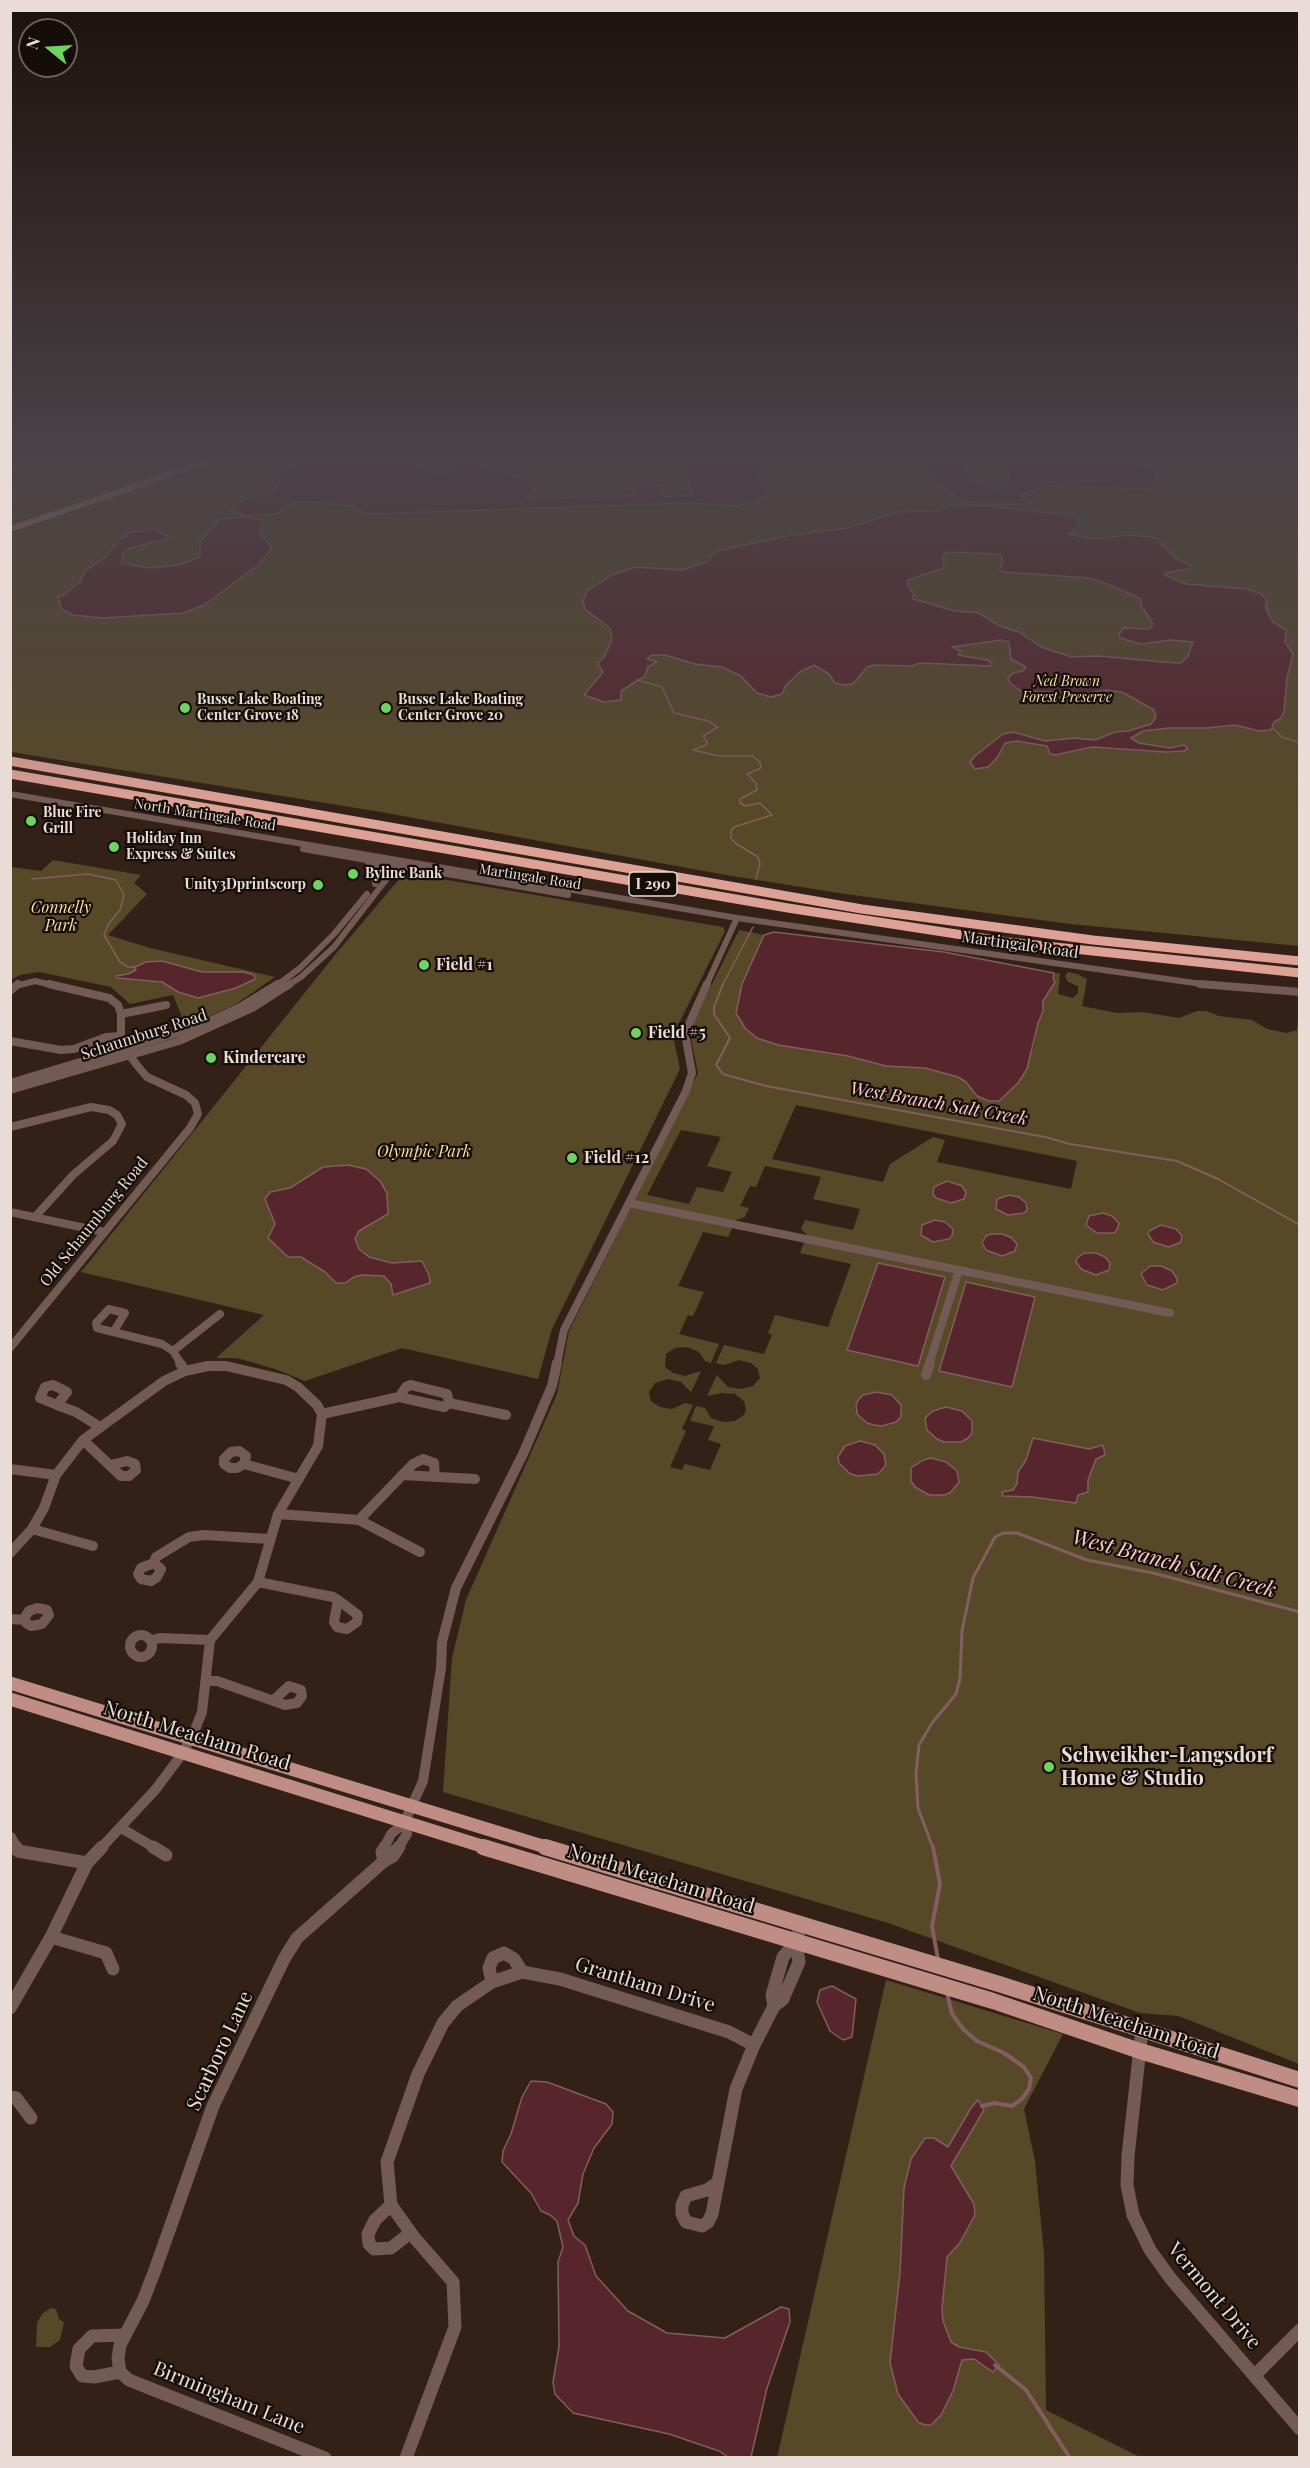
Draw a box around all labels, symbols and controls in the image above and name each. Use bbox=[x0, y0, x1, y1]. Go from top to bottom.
north arrow bbox=[18, 18, 78, 78]
text: N bbox=[21, 34, 44, 52]
park label: Ned Brown Forest Preserve bbox=[1022, 674, 1112, 706]
place label: Busse Lake Boating Center Grove 18 bbox=[197, 692, 322, 724]
place label: Busse Lake Boating Center Grove 20 bbox=[398, 692, 523, 724]
marker: Busse Lake Boating Center Grove 18 bbox=[178, 701, 192, 715]
marker: Busse Lake Boating Center Grove 20 bbox=[379, 701, 393, 715]
street label: North Martingale Road bbox=[133, 795, 277, 835]
place label: Blue Fire Grill bbox=[43, 805, 102, 838]
marker: Blue Fire Grill bbox=[24, 814, 38, 828]
place label: Holiday Inn Express & Suites bbox=[126, 831, 236, 864]
marker: Holiday Inn Express & Suites bbox=[107, 840, 121, 854]
street label: Martingale Road bbox=[478, 861, 582, 893]
place label: Byline Bank bbox=[365, 866, 442, 882]
marker: Byline Bank bbox=[346, 867, 360, 881]
road number: I 290 bbox=[629, 872, 677, 896]
place label: Unity3Dprintscorp bbox=[185, 877, 306, 893]
marker: Unity3Dprintscorp bbox=[311, 878, 325, 892]
park label: Connelly Park bbox=[31, 898, 91, 936]
street label: Martingale Road bbox=[960, 927, 1080, 963]
place label: Field #1 bbox=[436, 955, 493, 975]
marker: Field #1 bbox=[417, 958, 431, 972]
street label: Schaumburg Road bbox=[78, 1006, 210, 1064]
place label: Field #5 bbox=[648, 1023, 706, 1043]
marker: Field #5 bbox=[629, 1026, 643, 1040]
place label: Kindercare bbox=[223, 1048, 306, 1068]
marker: Kindercare bbox=[204, 1051, 218, 1065]
water label: West Branch Salt Creek bbox=[848, 1078, 1030, 1130]
park label: Olympic Park bbox=[377, 1142, 471, 1162]
place label: Field #12 bbox=[584, 1148, 649, 1168]
marker: Field #12 bbox=[565, 1151, 579, 1165]
street label: Old Schaumburg Road bbox=[36, 1153, 152, 1291]
water label: West Branch Salt Creek bbox=[1069, 1525, 1279, 1603]
street label: North Meacham Road bbox=[101, 1696, 293, 1776]
place label: Schweikher-Langsdorf Home & Studio bbox=[1061, 1744, 1273, 1791]
marker: Schweikher-Langsdorf Home & Studio bbox=[1042, 1760, 1056, 1774]
street label: North Meacham Road bbox=[565, 1839, 757, 1919]
street label: Grantham Drive bbox=[572, 1952, 718, 2018]
street label: North Meacham Road bbox=[1030, 1982, 1222, 2064]
street label: Scarboro Lane bbox=[182, 1987, 258, 2115]
street label: Vermont Drive bbox=[1162, 2238, 1266, 2354]
street label: Birmingham Lane bbox=[150, 2357, 308, 2439]

